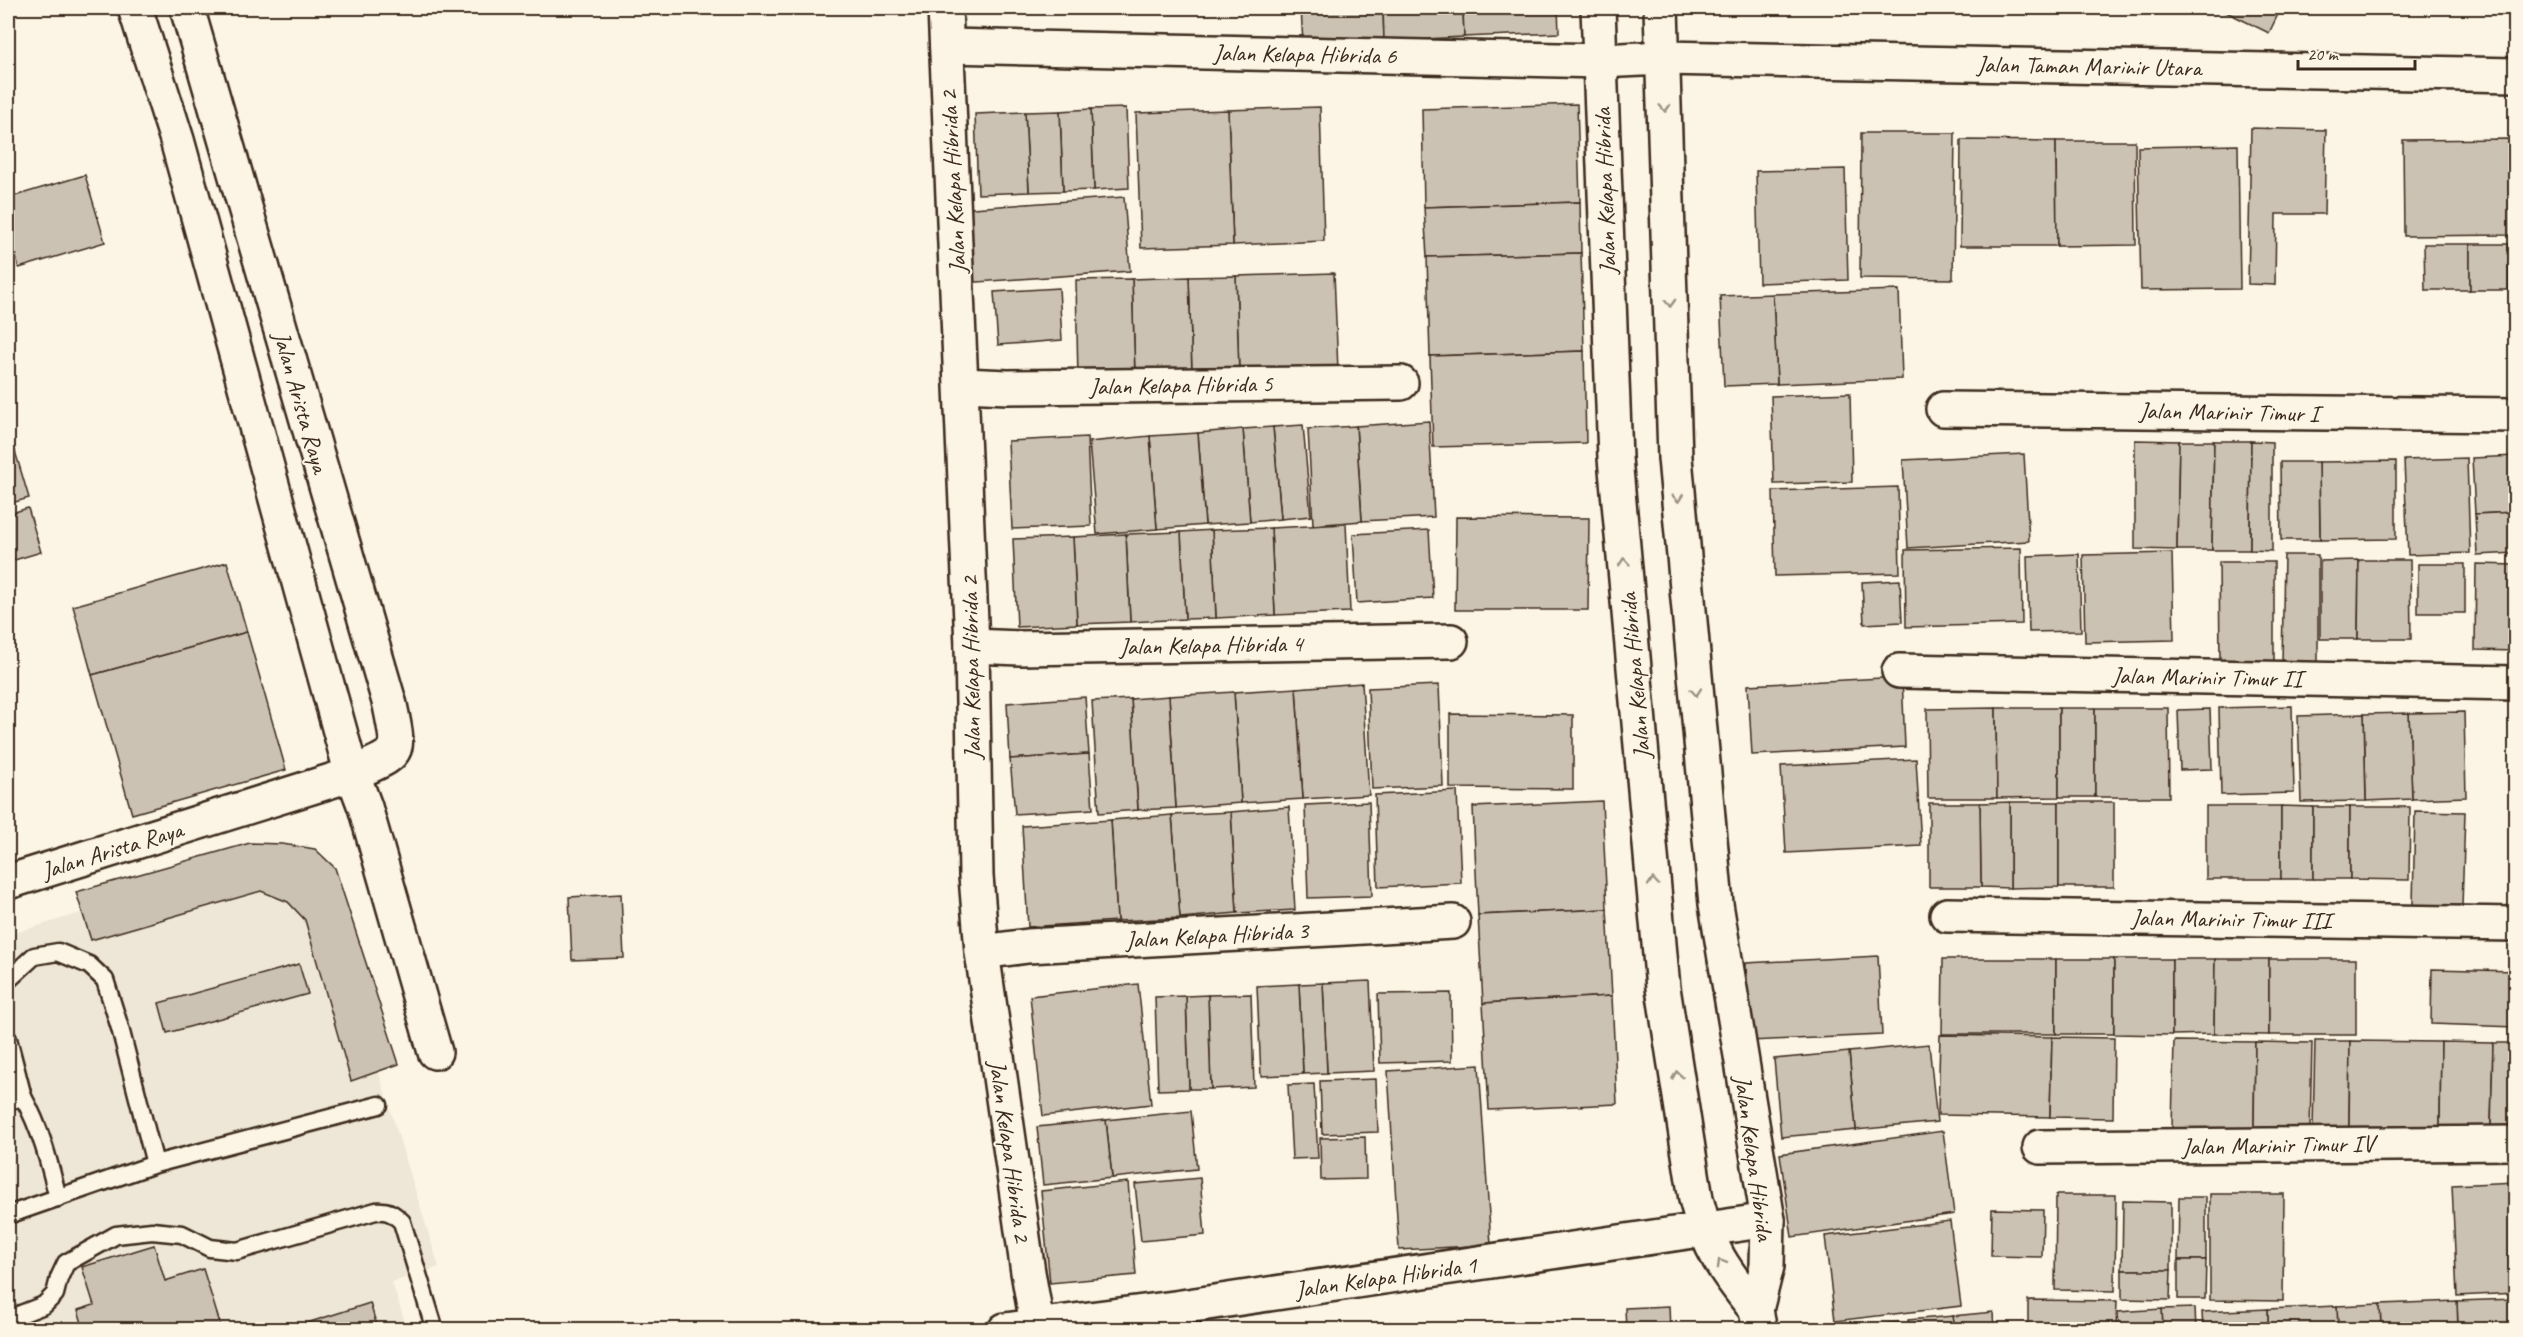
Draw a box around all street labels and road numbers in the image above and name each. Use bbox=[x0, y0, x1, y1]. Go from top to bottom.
street label: Jalan Kelapa Hibrida 6 bbox=[1212, 37, 1398, 71]
street label: Jalan Taman Marinir Utara bbox=[1976, 49, 2204, 83]
street label: Jalan Kelapa Hibrida 2 bbox=[933, 88, 973, 275]
street label: Jalan Kelapa Hibrida bbox=[1587, 106, 1623, 276]
street label: Jalan Arista Raya bbox=[266, 327, 336, 478]
street label: Jalan Kelapa Hibrida 5 bbox=[1088, 368, 1274, 402]
street label: Jalan Marinir Timur I bbox=[2138, 395, 2324, 429]
street label: Jalan Kelapa Hibrida 2 bbox=[954, 574, 988, 761]
street label: Jalan Kelapa Hibrida bbox=[1613, 590, 1657, 761]
street label: Jalan Kelapa Hibrida 4 bbox=[1118, 628, 1305, 662]
street label: Jalan Marinir Timur II bbox=[2111, 660, 2308, 694]
street label: Jalan Arista Raya bbox=[37, 814, 188, 886]
street label: Jalan Marinir Timur III bbox=[2130, 902, 2335, 936]
street label: Jalan Kelapa Hibrida 3 bbox=[1124, 915, 1311, 955]
street label: Jalan Kelapa Hibrida 2 bbox=[982, 1057, 1038, 1246]
street label: Jalan Kelapa Hibrida bbox=[1727, 1072, 1781, 1244]
street label: Jalan Marinir Timur IV bbox=[2181, 1128, 2379, 1162]
street label: Jalan Kelapa Hibrida 1 bbox=[1292, 1249, 1480, 1305]

